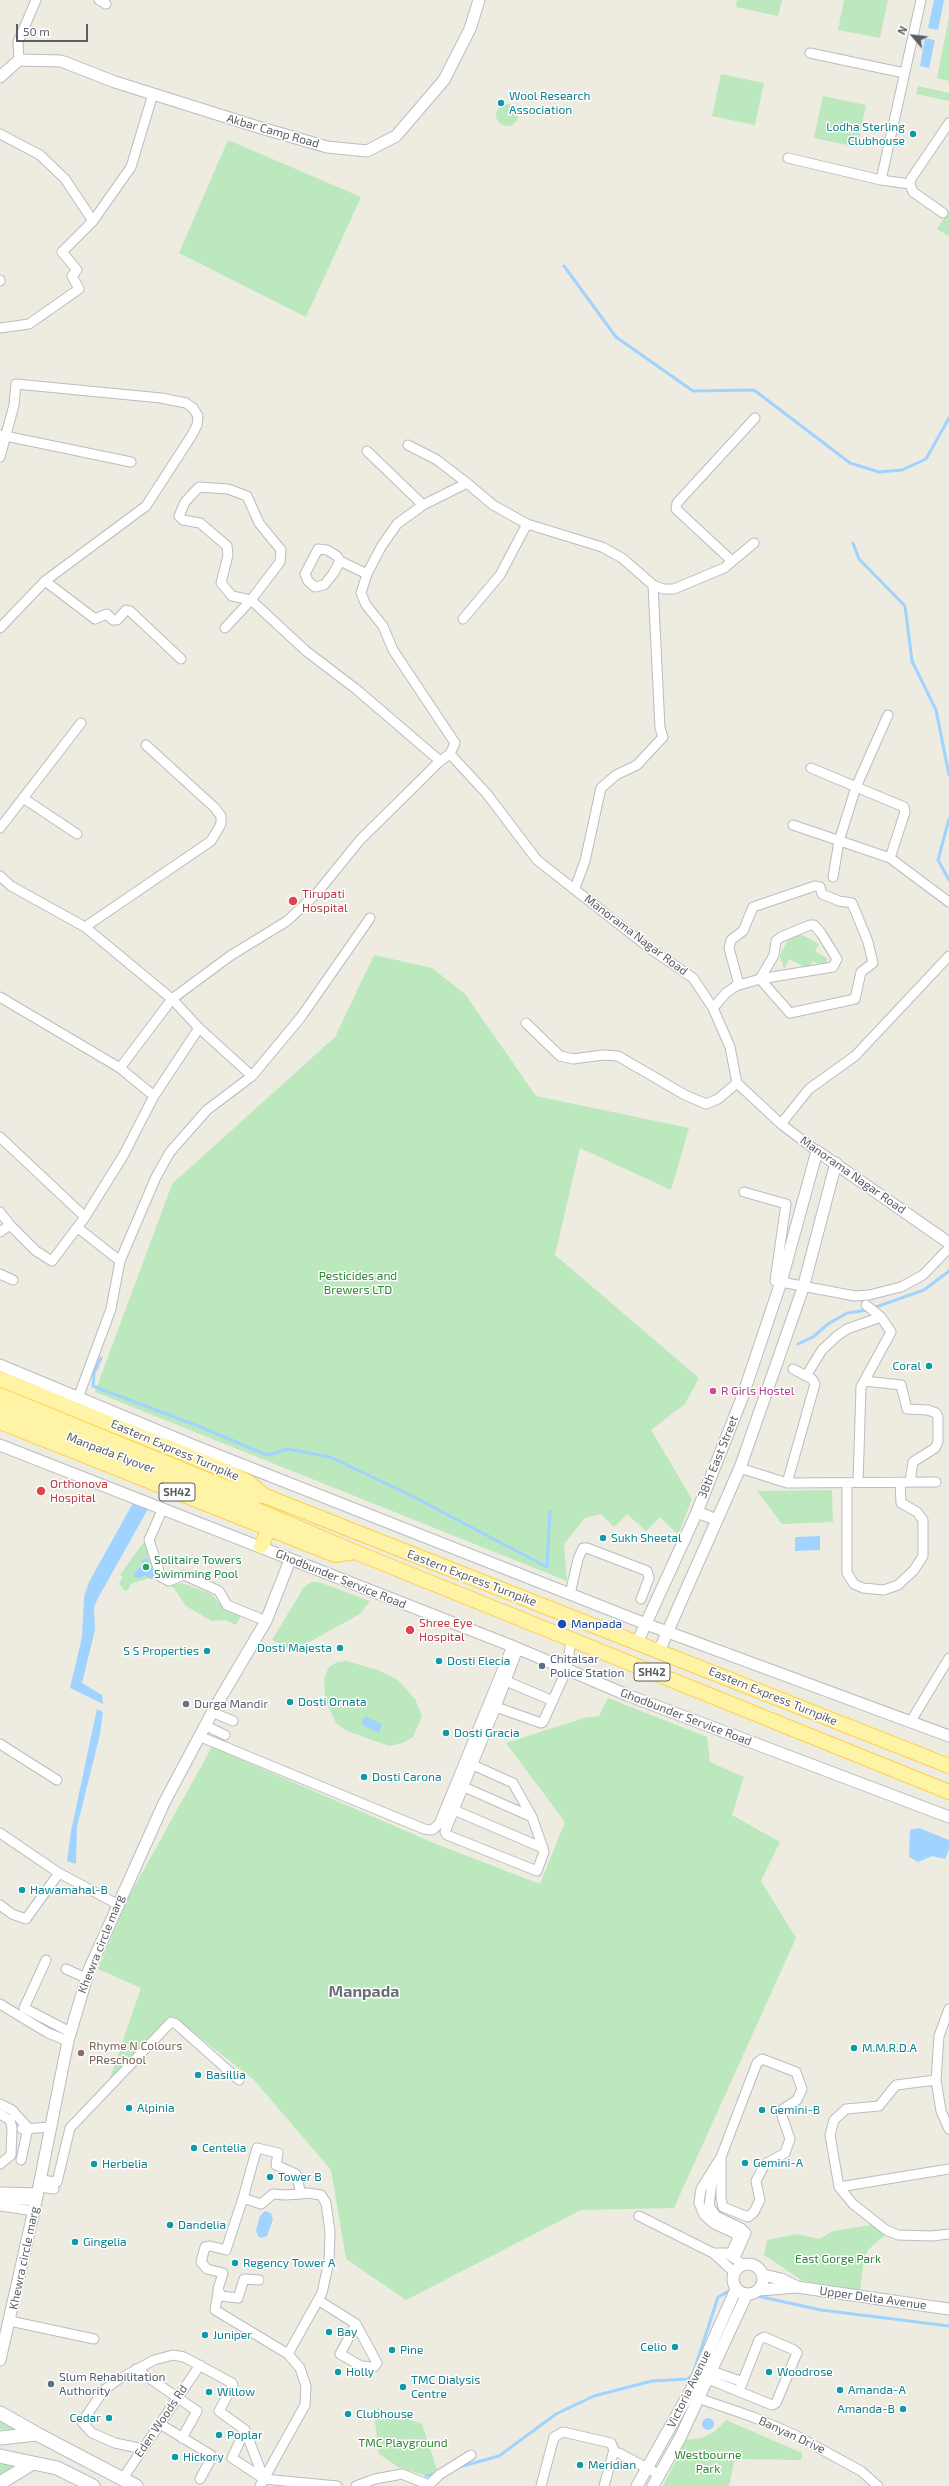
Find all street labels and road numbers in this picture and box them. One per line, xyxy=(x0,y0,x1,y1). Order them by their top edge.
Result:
street label: Akbar Camp Road xyxy=(225,111,321,151)
street label: Manorama Nagar Road xyxy=(582,891,690,979)
street label: Manorama Nagar Road xyxy=(797,1133,909,1217)
street label: 38th East Street xyxy=(695,1413,741,1501)
street label: Eastern Express Turnpike xyxy=(109,1416,241,1484)
street label: Manpada Flyover xyxy=(64,1429,158,1477)
road number: SH42 xyxy=(159,1483,195,1501)
street label: Ghodbunder Service Road xyxy=(274,1546,408,1612)
street label: Eastern Express Turnpike xyxy=(405,1547,539,1609)
road number: SH42 xyxy=(634,1663,670,1681)
street label: Eastern Express Turnpike xyxy=(706,1664,840,1728)
street label: Ghodbunder Service Road xyxy=(618,1685,754,1749)
street label: Khewra circle marg xyxy=(75,1893,127,1995)
street label: Khewra circle marg xyxy=(6,2205,42,2311)
street label: Upper Delta Avenue xyxy=(819,2283,927,2313)
street label: Victoria Avenue xyxy=(664,2348,714,2430)
street label: Eden Woods Rd xyxy=(131,2382,191,2460)
street label: Banyan Drive xyxy=(756,2413,828,2457)

